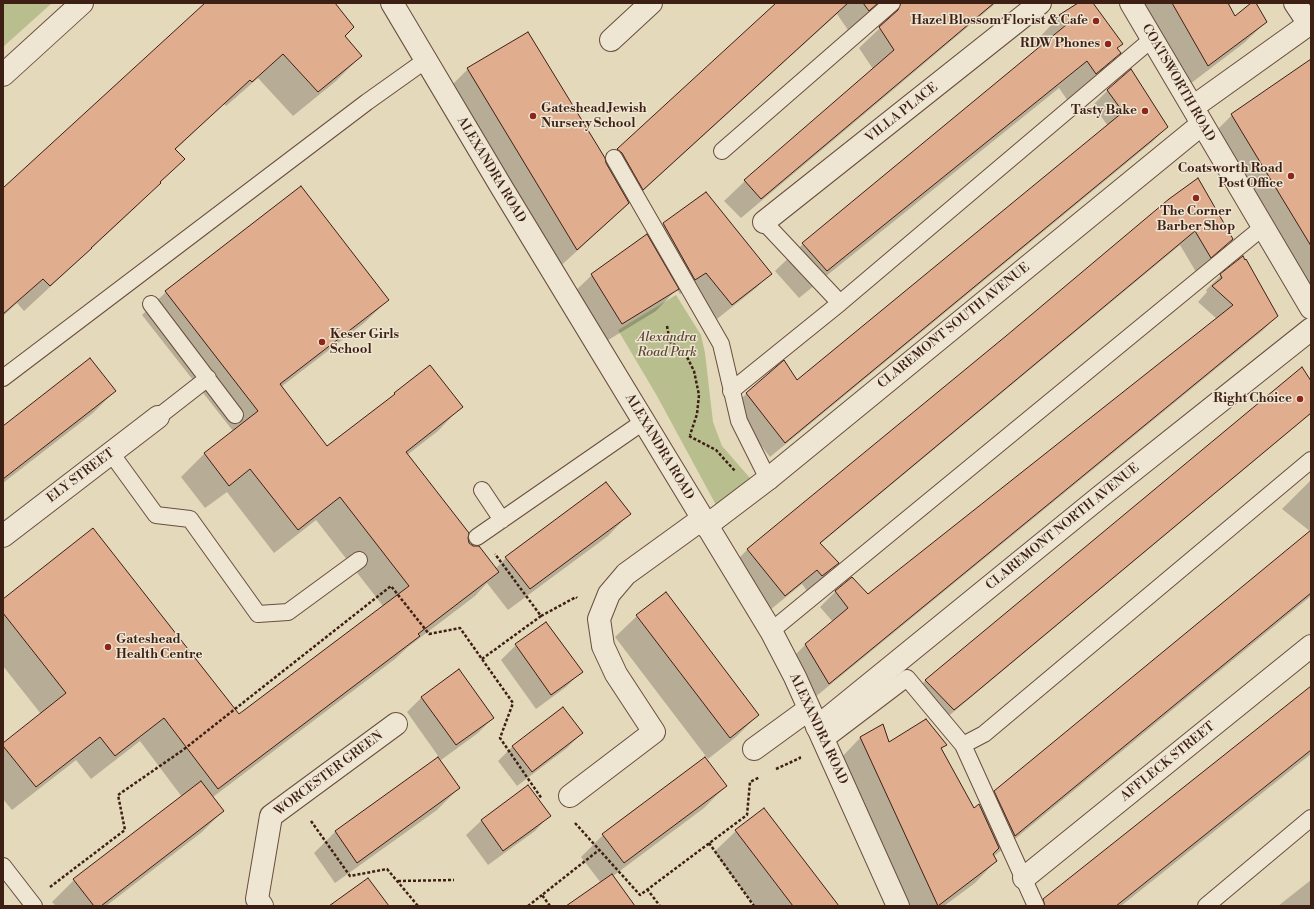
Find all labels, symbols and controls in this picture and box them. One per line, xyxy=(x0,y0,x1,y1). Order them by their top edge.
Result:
place label: Hazel Blossom Florist & Cafe xyxy=(911,13,1088,29)
marker: Hazel Blossom Florist & Cafe xyxy=(1091,16,1101,26)
street label: COATSWORTH ROAD xyxy=(1138,21,1218,145)
place label: RDW Phones xyxy=(1020,36,1100,52)
marker: RDW Phones xyxy=(1103,39,1113,49)
street label: VILLA PLACE xyxy=(863,80,941,146)
place label: Gateshead Jewish Nursery School xyxy=(541,101,647,132)
place label: Tasty Bake xyxy=(1071,103,1137,119)
marker: Tasty Bake xyxy=(1140,106,1150,116)
marker: Gateshead Jewish Nursery School xyxy=(528,111,538,121)
street label: ALEXANDRA ROAD xyxy=(453,114,529,226)
place label: Coatsworth Road Post Office xyxy=(1178,161,1283,192)
marker: Coatsworth Road Post Office xyxy=(1286,171,1296,181)
marker: The Corner Barber Shop xyxy=(1191,193,1201,203)
place label: The Corner Barber Shop xyxy=(1157,204,1235,235)
street label: CLAREMONT SOUTH AVENUE xyxy=(875,260,1033,392)
place label: Keser Girls School xyxy=(330,327,399,358)
park label: Alexandra Road Park xyxy=(637,330,697,361)
marker: Keser Girls School xyxy=(317,337,327,347)
street label: ALEXANDRA ROAD xyxy=(621,391,697,503)
place label: Right Choice xyxy=(1213,391,1292,407)
marker: Right Choice xyxy=(1295,394,1305,404)
street label: ELY STREET xyxy=(44,446,118,506)
street label: CLAREMONT NORTH AVENUE xyxy=(983,460,1143,594)
place label: Gateshead Health Centre xyxy=(116,632,202,663)
marker: Gateshead Health Centre xyxy=(103,642,113,652)
street label: ALEXANDRA ROAD xyxy=(785,671,851,787)
street label: AFFLECK STREET xyxy=(1118,719,1218,805)
street label: WORCESTER GREEN xyxy=(272,728,386,820)

